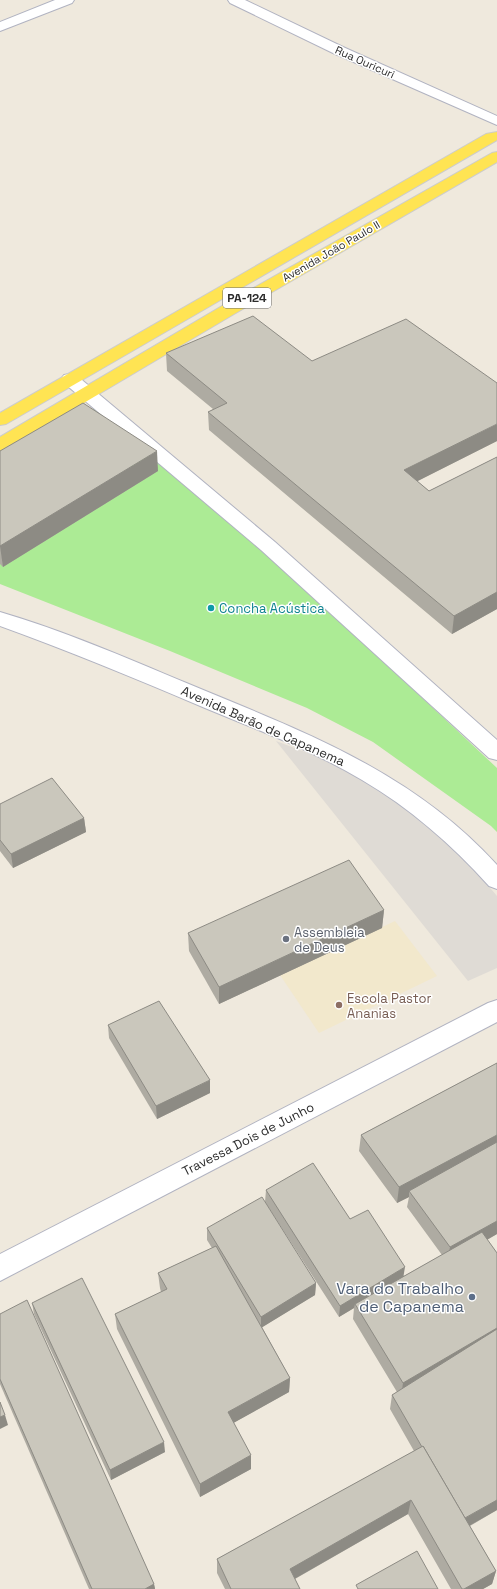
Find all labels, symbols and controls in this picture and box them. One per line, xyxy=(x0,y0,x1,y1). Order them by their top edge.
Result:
street label: Rua Ouricuri xyxy=(333,43,397,82)
street label: Avenida João Paulo II xyxy=(280,217,382,285)
road number: PA-124 xyxy=(223,288,271,308)
place label: Concha Acústica xyxy=(219,600,325,617)
marker: Concha Acústica xyxy=(206,603,216,613)
street label: Avenida Barão de Capanema xyxy=(178,682,348,770)
place label: Assembleia de Deus xyxy=(294,924,365,956)
marker: Assembleia de Deus xyxy=(281,934,291,944)
place label: Escola Pastor Ananias xyxy=(347,990,432,1022)
marker: Escola Pastor Ananias xyxy=(334,1000,344,1010)
street label: Travessa Dois de Junho xyxy=(179,1098,317,1180)
place label: Vara do Trabalho de Capanema xyxy=(336,1278,464,1317)
marker: Vara do Trabalho de Capanema xyxy=(467,1292,477,1302)

